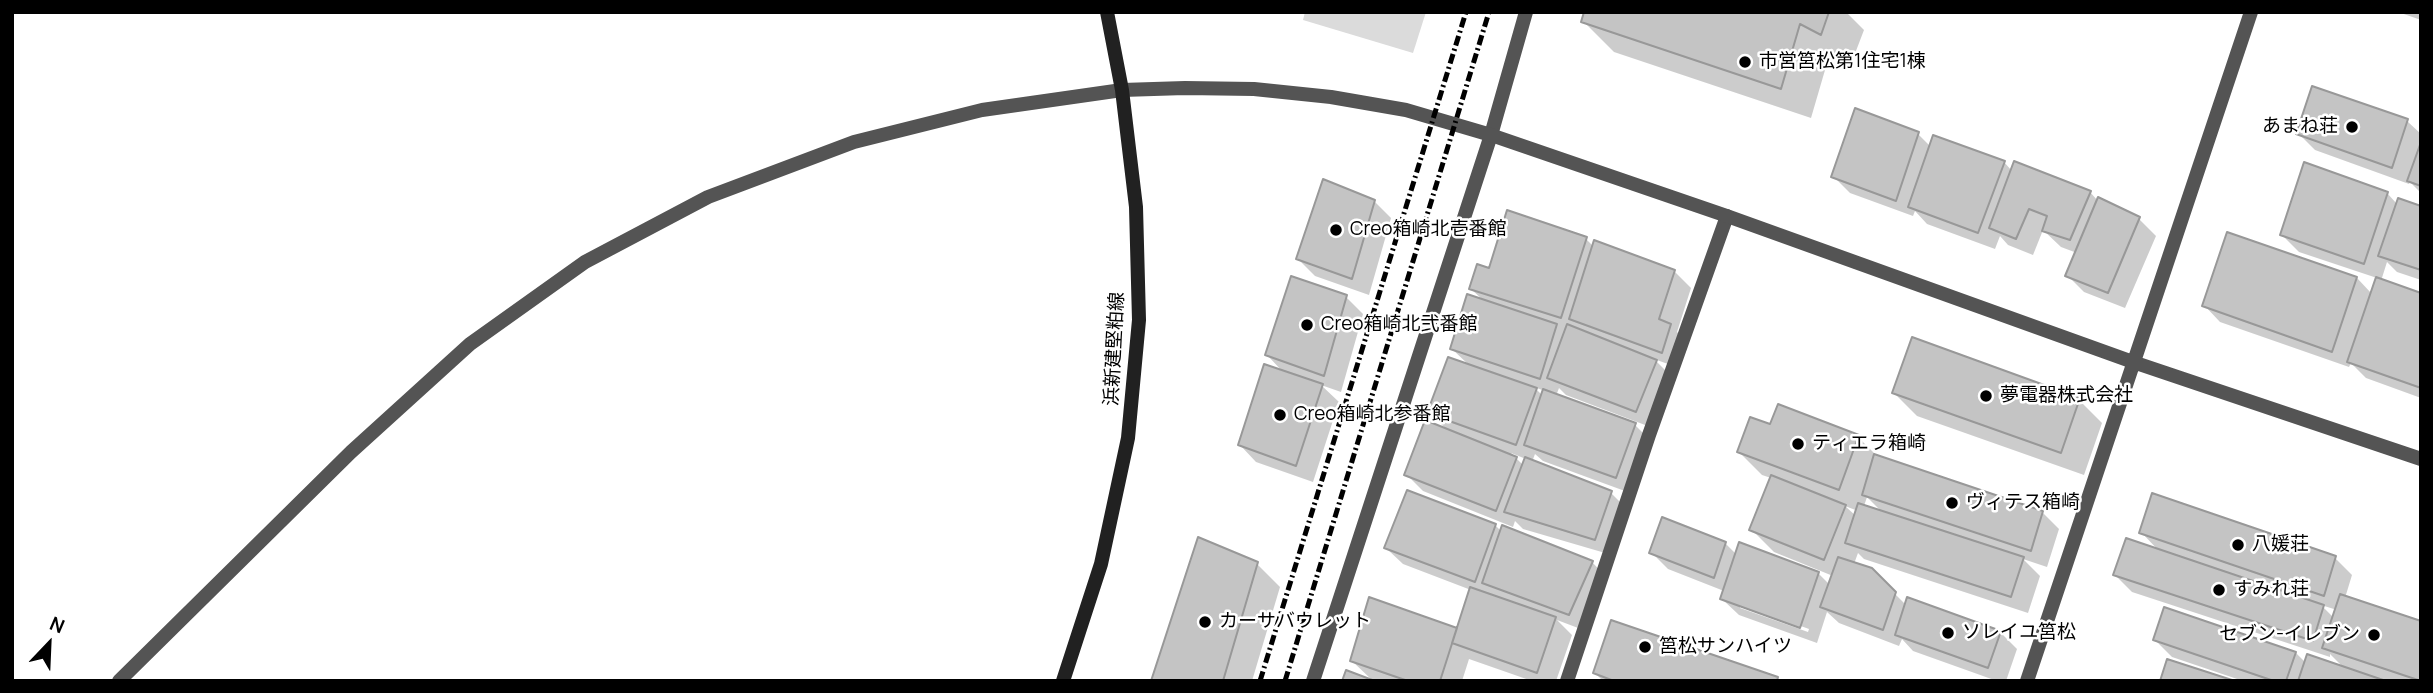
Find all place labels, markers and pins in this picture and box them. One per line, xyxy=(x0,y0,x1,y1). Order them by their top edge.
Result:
place label: 市営筥松第1住宅1棟 xyxy=(1759,51,1926,73)
marker: 市営筥松第1住宅1棟 xyxy=(1737,54,1753,70)
place label: あまね荘 xyxy=(2262,116,2338,138)
marker: あまね荘 xyxy=(2344,119,2360,135)
place label: Creo箱崎北壱番館 xyxy=(1350,219,1507,241)
marker: Creo箱崎北壱番館 xyxy=(1328,222,1344,238)
place label: Creo箱崎北弐番館 xyxy=(1321,314,1478,336)
marker: Creo箱崎北弐番館 xyxy=(1299,317,1315,333)
place label: 夢電器株式会社 xyxy=(2000,385,2133,407)
marker: 夢電器株式会社 xyxy=(1978,388,1994,404)
place label: Creo箱崎北参番館 xyxy=(1294,404,1451,426)
marker: Creo箱崎北参番館 xyxy=(1272,407,1288,423)
place label: ティエラ箱崎 xyxy=(1812,433,1926,455)
marker: ティエラ箱崎 xyxy=(1790,436,1806,452)
place label: ヴィテス箱崎 xyxy=(1966,492,2080,514)
marker: ヴィテス箱崎 xyxy=(1944,495,1960,511)
place label: 八媛荘 xyxy=(2252,534,2309,556)
marker: 八媛荘 xyxy=(2230,537,2246,553)
place label: すみれ荘 xyxy=(2233,579,2309,601)
marker: すみれ荘 xyxy=(2211,582,2227,598)
place label: カーサバウレット xyxy=(1219,611,1371,633)
marker: カーサバウレット xyxy=(1197,614,1213,630)
place label: ソレイユ筥松 xyxy=(1962,622,2076,644)
place label: セブン-イレブン xyxy=(2219,624,2360,646)
marker: ソレイユ筥松 xyxy=(1940,625,1956,641)
marker: セブン-イレブン xyxy=(2366,627,2382,643)
place label: 筥松サンハイツ xyxy=(1659,636,1792,658)
marker: 筥松サンハイツ xyxy=(1637,639,1653,655)

